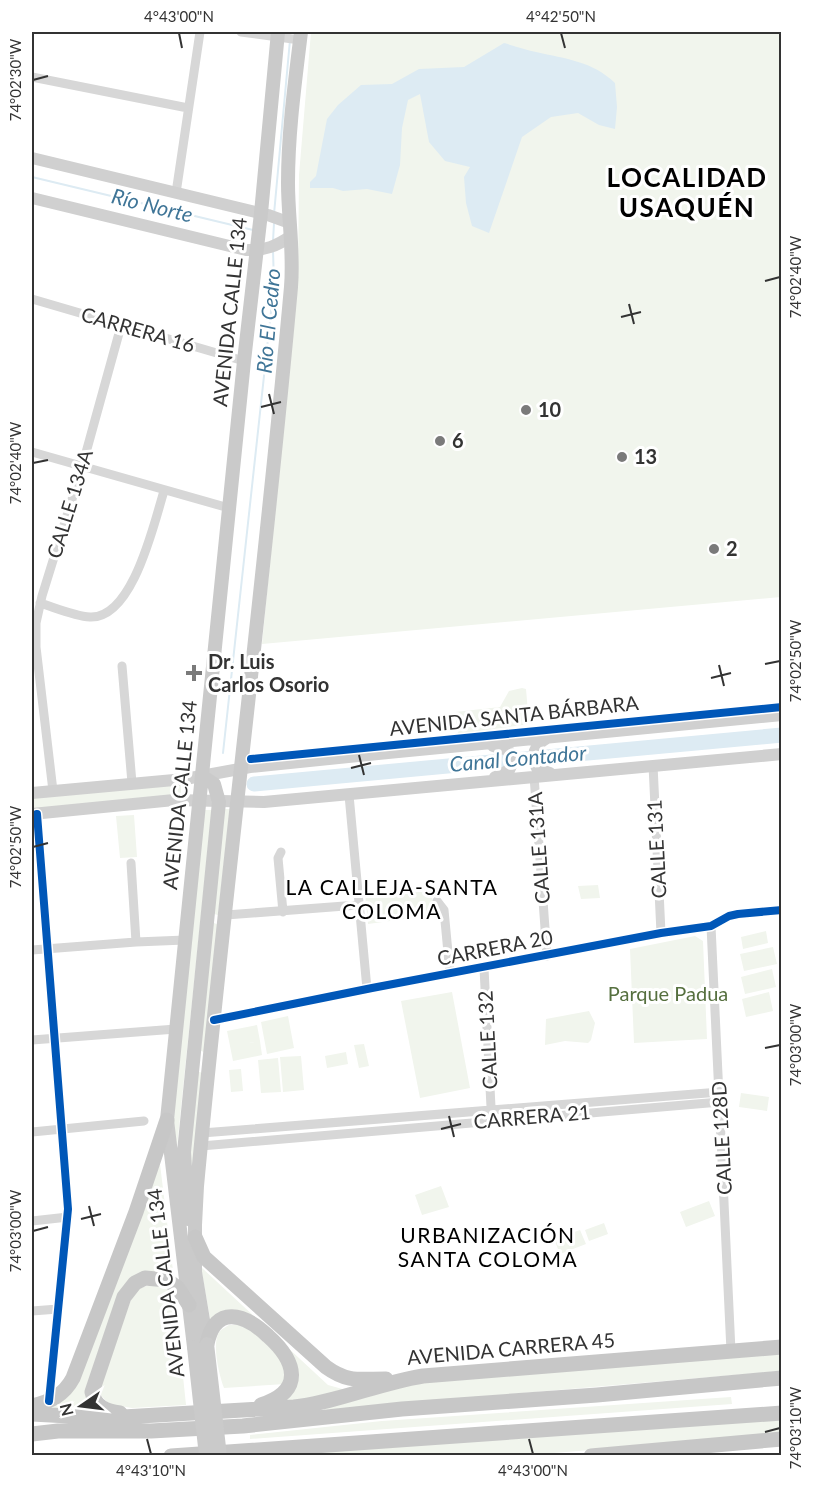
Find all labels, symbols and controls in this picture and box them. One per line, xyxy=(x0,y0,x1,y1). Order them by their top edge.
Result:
text: 4°43'00"N xyxy=(144,7,214,25)
text: 4°42'50"N xyxy=(526,7,596,25)
text: 74°02'30"W xyxy=(6,38,24,121)
district label: LOCALIDAD USAQUÉN xyxy=(607,161,767,223)
water label: Río Norte xyxy=(109,182,196,227)
street label: AVENIDA CALLE 134 xyxy=(207,216,251,408)
text: 74°02'40"W xyxy=(786,235,804,318)
water label: Río El Cedro xyxy=(250,267,285,374)
street label: CARRERA 16 xyxy=(79,301,198,357)
place label: 10 xyxy=(538,397,562,421)
marker: 10 xyxy=(519,403,533,417)
text: 74°02'40"W xyxy=(6,421,24,504)
place label: 6 xyxy=(452,428,464,452)
marker: 6 xyxy=(433,434,447,448)
place label: 13 xyxy=(634,444,657,468)
street label: CALLE 134A xyxy=(41,446,97,561)
marker: 13 xyxy=(615,450,629,464)
place label: 2 xyxy=(726,536,738,560)
marker: 2 xyxy=(707,542,721,556)
text: 74°02'50"W xyxy=(786,619,804,702)
place label: Dr. Luis Carlos Osorio xyxy=(208,649,329,696)
marker: Dr. Luis Carlos Osorio xyxy=(185,664,203,682)
street label: AVENIDA SANTA BÁRBARA xyxy=(388,690,640,740)
street label: AVENIDA CALLE 134 xyxy=(157,699,201,891)
water label: Canal Contador xyxy=(449,739,588,776)
street label: CALLE 131A xyxy=(522,791,554,905)
street label: CALLE 131 xyxy=(641,799,671,899)
text: 74°02'50"W xyxy=(6,805,24,888)
district label: LA CALLEJA-SANTA COLOMA xyxy=(286,874,498,923)
street label: CARRERA 20 xyxy=(435,924,555,970)
park label: Parque Padua xyxy=(608,981,728,1005)
street label: CALLE 132 xyxy=(472,990,502,1090)
text: 74°03'00"W xyxy=(786,1003,804,1086)
street label: CALLE 128D xyxy=(706,1080,736,1196)
street label: CARRERA 21 xyxy=(472,1099,591,1133)
street label: AVENIDA CALLE 134 xyxy=(141,1187,189,1379)
text: 74°03'00"W xyxy=(6,1189,24,1272)
district label: URBANIZACIÓN SANTA COLOMA xyxy=(398,1222,578,1271)
street label: AVENIDA CARRERA 45 xyxy=(406,1327,616,1369)
north arrow xyxy=(51,1376,111,1436)
text: 74°03'10"W xyxy=(786,1386,804,1469)
text: N xyxy=(55,1401,77,1418)
text: 4°43'10"N xyxy=(116,1461,186,1479)
text: 4°43'00"N xyxy=(498,1461,568,1479)

